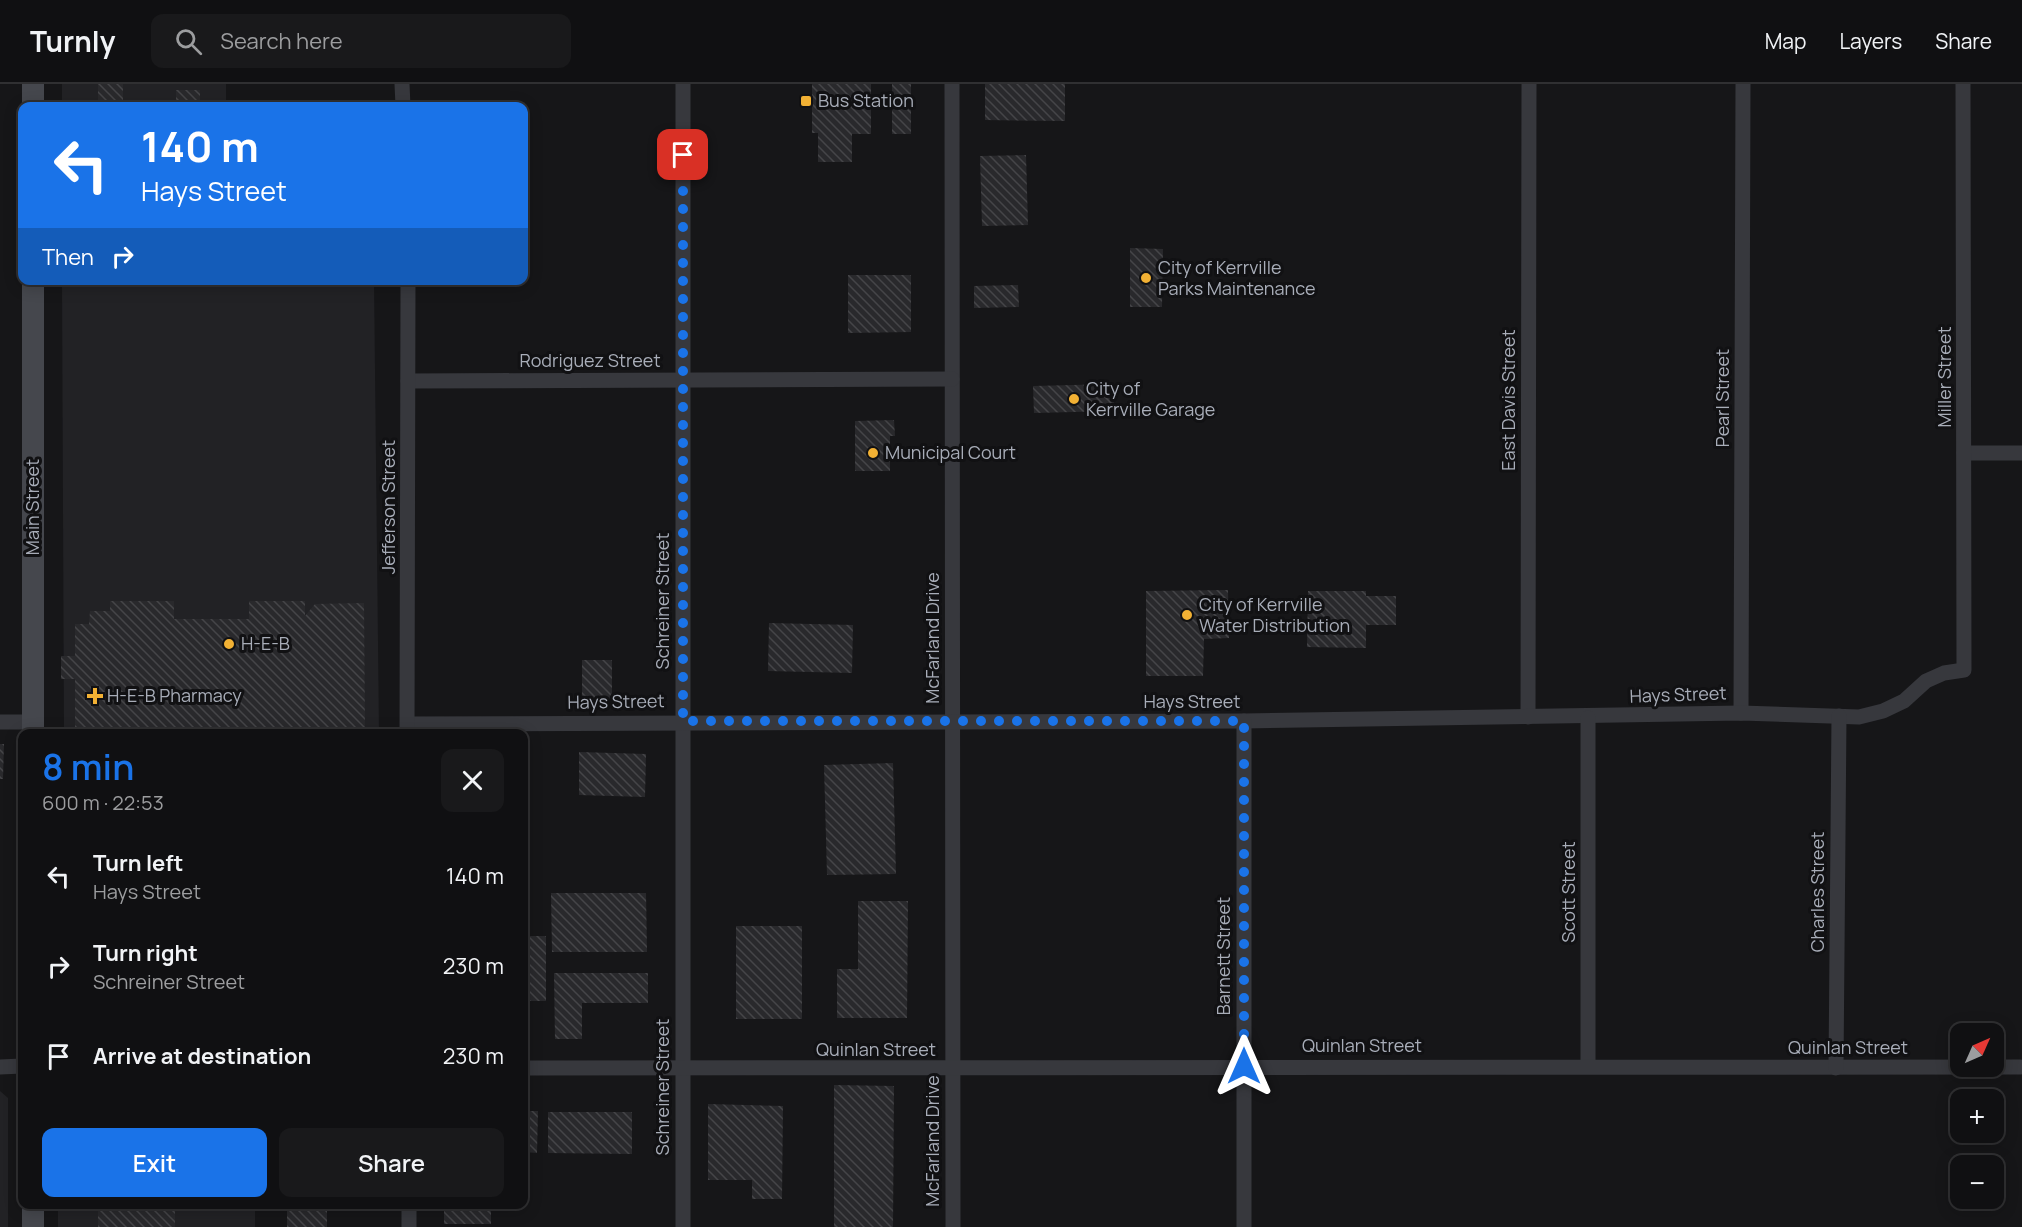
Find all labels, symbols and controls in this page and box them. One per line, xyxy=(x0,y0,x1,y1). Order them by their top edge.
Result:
search box xyxy=(151,14,571,68)
text: Turnly xyxy=(30,22,115,60)
icon: search xyxy=(172,25,205,58)
text: Search here xyxy=(220,26,343,56)
text: Map xyxy=(1765,27,1806,55)
text: Layers xyxy=(1839,27,1902,55)
text: Share xyxy=(1935,27,1992,55)
place label: Bus Station xyxy=(818,88,914,112)
marker: Bus Station xyxy=(799,94,813,108)
text: 140 m xyxy=(141,117,259,175)
icon: left xyxy=(42,126,120,204)
pin xyxy=(657,129,708,180)
icon: arrive xyxy=(666,138,699,171)
text: Hays Street xyxy=(141,172,287,209)
icon: right xyxy=(106,240,139,273)
text: Then xyxy=(42,242,94,272)
place label: City of Kerrville Parks Maintenance xyxy=(1158,255,1315,300)
marker: City of Kerrville Parks Maintenance xyxy=(1139,271,1153,285)
street label: Miller Street xyxy=(1932,326,1956,428)
street label: East Davis Street xyxy=(1496,329,1520,471)
street label: Rodriguez Street xyxy=(519,348,661,372)
street label: Pearl Street xyxy=(1710,349,1734,447)
place label: City of Kerrville Garage xyxy=(1086,376,1215,421)
marker: City of Kerrville Garage xyxy=(1067,392,1081,406)
street label: Jefferson Street xyxy=(376,440,400,574)
place label: Municipal Court xyxy=(885,440,1016,464)
marker: Municipal Court xyxy=(866,446,880,460)
street label: Main Street xyxy=(20,459,44,555)
street label: Schreiner Street xyxy=(650,533,674,669)
street label: McFarland Drive xyxy=(920,572,944,704)
place label: City of Kerrville Water Distribution xyxy=(1199,592,1350,637)
marker: City of Kerrville Water Distribution xyxy=(1180,608,1194,622)
place label: H-E-B xyxy=(241,631,290,655)
marker: H-E-B xyxy=(222,637,236,651)
street label: Hays Street xyxy=(1629,680,1727,708)
place label: H-E-B Pharmacy xyxy=(107,683,242,707)
street label: Hays Street xyxy=(567,688,665,714)
marker: H-E-B Pharmacy xyxy=(88,689,102,703)
street label: Hays Street xyxy=(1143,689,1241,713)
text: 8 min xyxy=(42,742,134,791)
button: close xyxy=(441,749,504,812)
text: 600 m · 22:53 xyxy=(42,789,164,816)
street label: Charles Street xyxy=(1805,832,1829,952)
street label: Scott Street xyxy=(1556,841,1580,943)
text: Turn left xyxy=(93,848,183,878)
icon: left xyxy=(42,860,75,893)
text: 140 m xyxy=(446,861,504,891)
text: Hays Street xyxy=(93,878,201,905)
street label: Barnett Street xyxy=(1211,897,1235,1015)
text: Turn right xyxy=(93,938,198,968)
icon: right xyxy=(42,950,75,983)
text: 230 m xyxy=(443,951,504,981)
text: Schreiner Street xyxy=(93,968,245,995)
street label: Schreiner Street xyxy=(650,1019,674,1155)
north arrow xyxy=(1950,1023,2004,1077)
map controls xyxy=(1950,1023,2004,1209)
street label: Quinlan Street xyxy=(1302,1033,1422,1057)
position arrow xyxy=(1212,1034,1276,1098)
street label: Quinlan Street xyxy=(1788,1035,1908,1059)
street label: Quinlan Street xyxy=(816,1037,936,1061)
icon: arrive xyxy=(42,1040,75,1073)
text: Arrive at destination xyxy=(93,1041,311,1071)
text: 230 m xyxy=(443,1041,504,1071)
street label: McFarland Drive xyxy=(920,1075,944,1207)
button: + xyxy=(1950,1089,2004,1143)
button: Exit xyxy=(42,1128,267,1197)
button: Share xyxy=(279,1128,504,1197)
button: − xyxy=(1950,1155,2004,1209)

